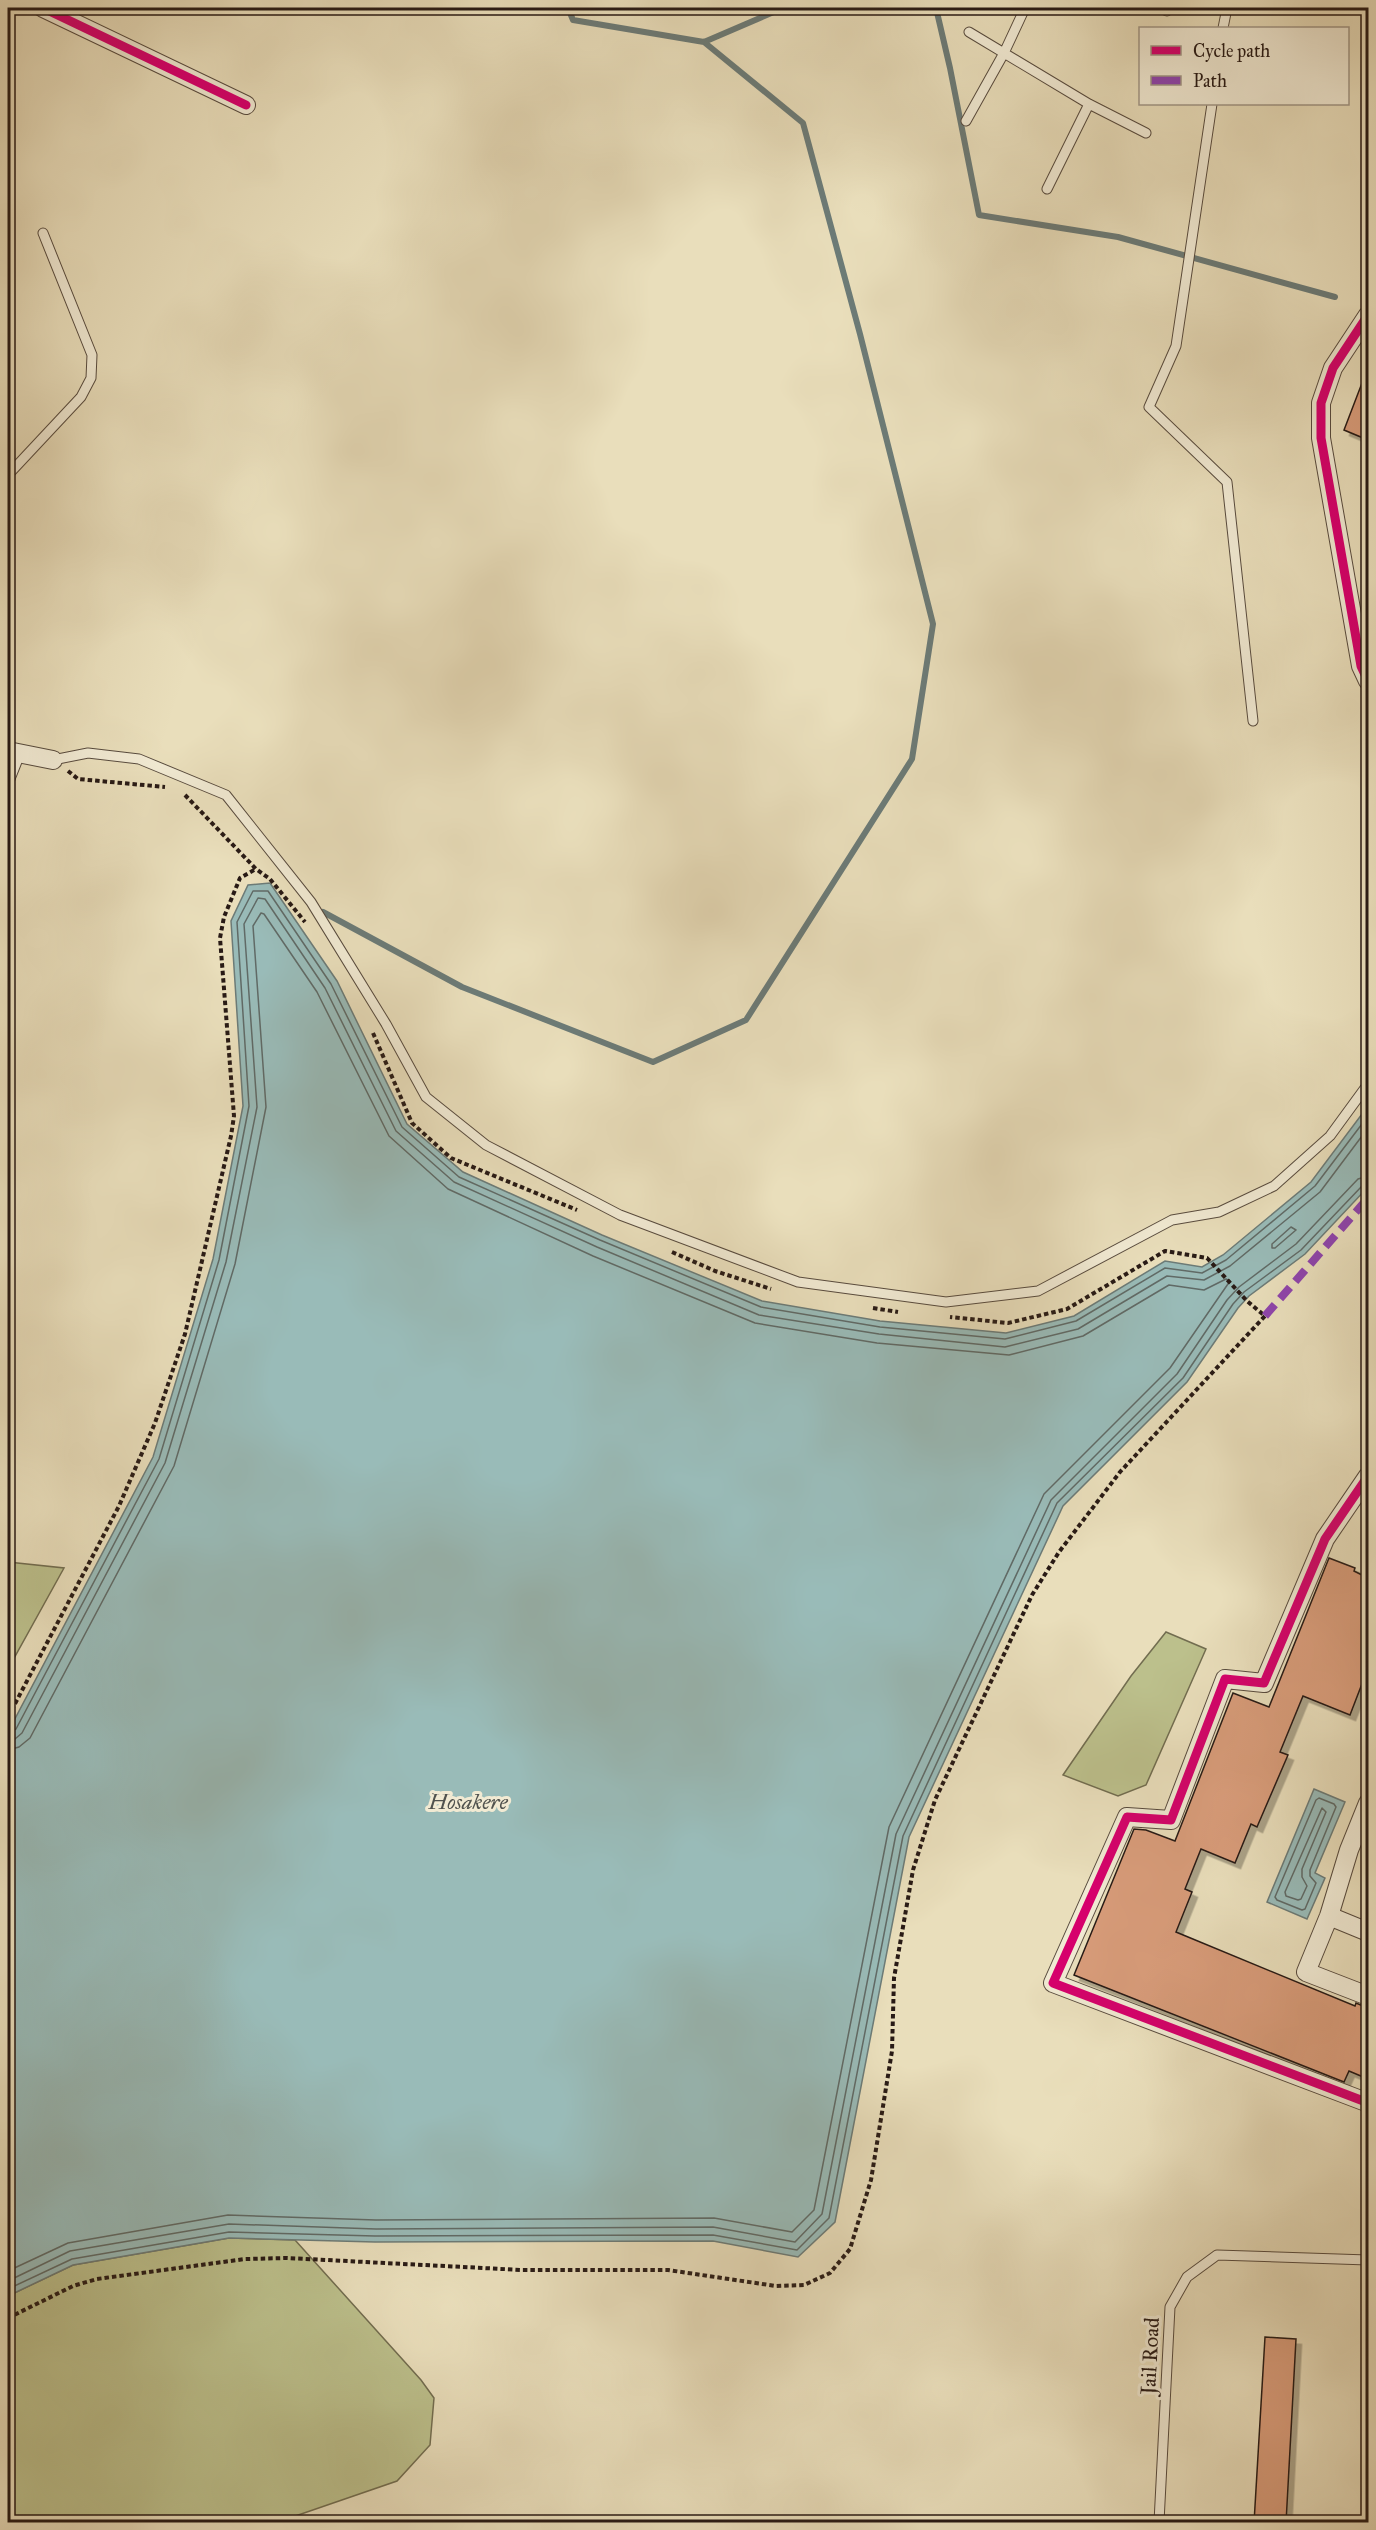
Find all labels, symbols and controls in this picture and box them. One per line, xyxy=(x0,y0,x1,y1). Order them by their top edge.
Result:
legend xyxy=(1139,27,1349,105)
text: Cycle path xyxy=(1193,40,1270,62)
text: Path xyxy=(1193,70,1227,92)
water label: Hosakere xyxy=(427,1788,509,1815)
street label: Jail Road xyxy=(1135,2316,1165,2397)

